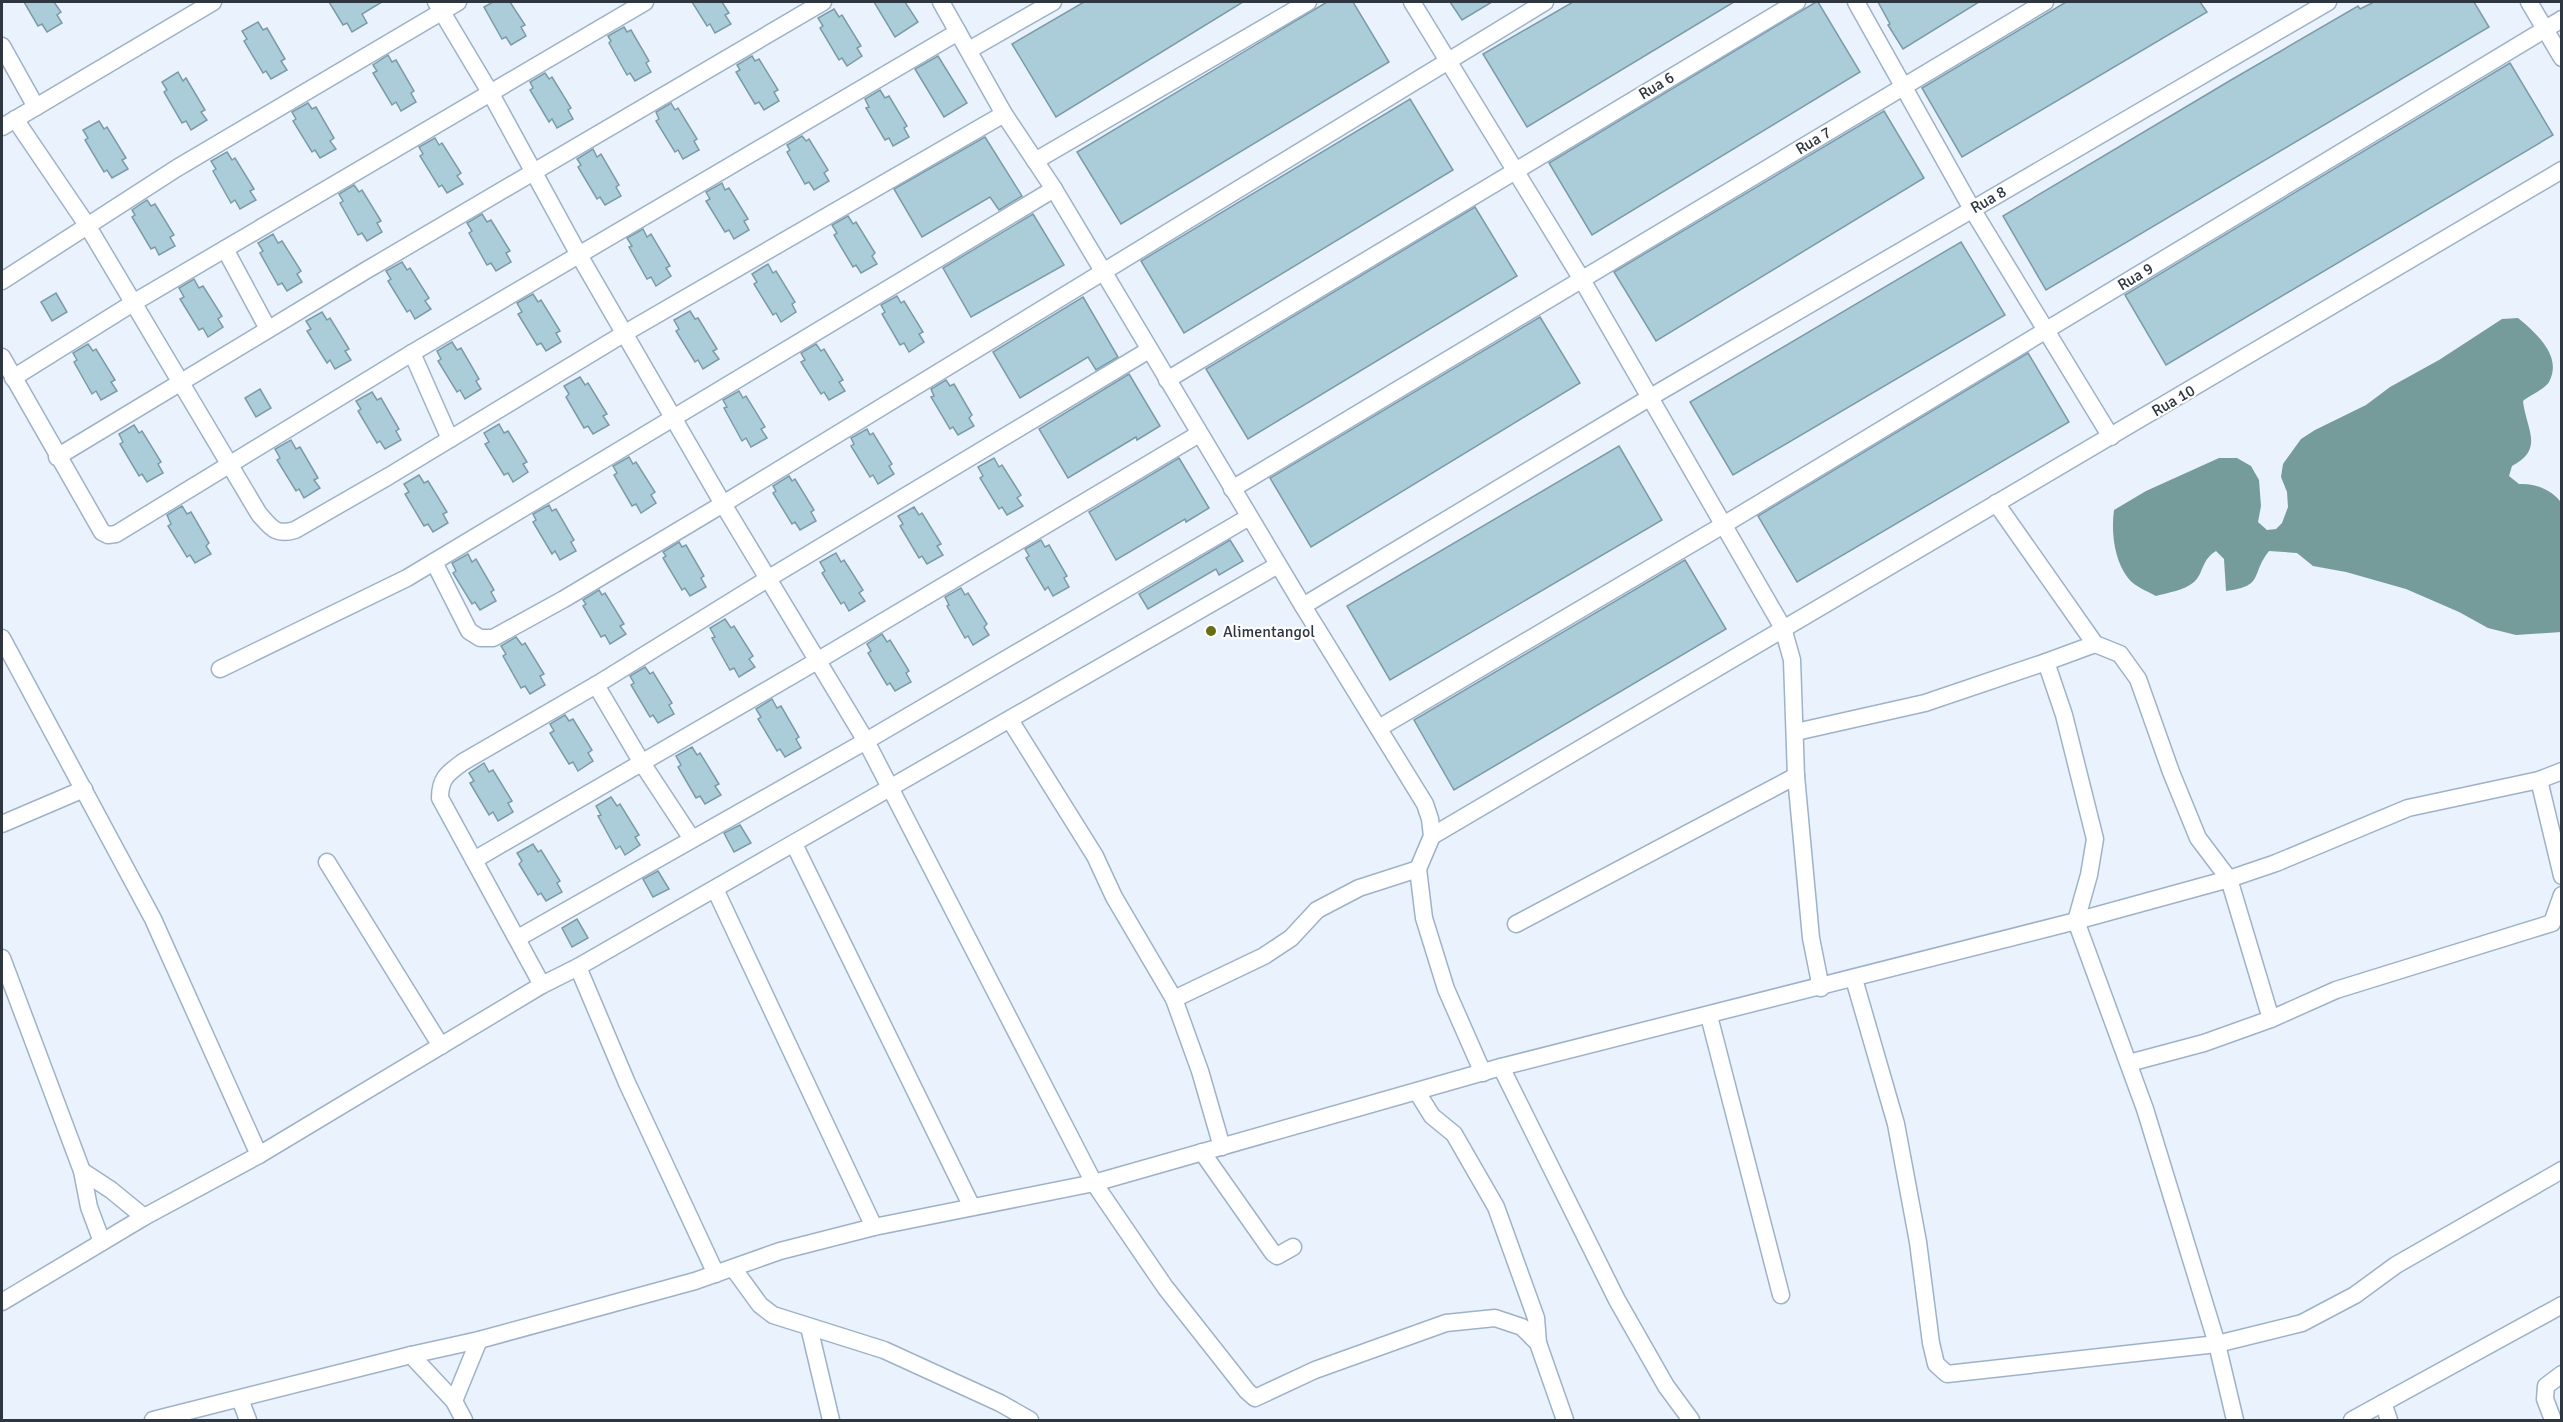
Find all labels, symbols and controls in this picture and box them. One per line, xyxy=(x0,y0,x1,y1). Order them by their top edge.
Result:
street label: Rua 6 xyxy=(1635,67,1678,104)
street label: Rua 7 xyxy=(1792,122,1835,159)
street label: Rua 8 xyxy=(1967,182,2010,218)
street label: Rua 9 xyxy=(2114,258,2157,295)
street label: Rua 10 xyxy=(2148,380,2199,421)
place label: Alimentangol xyxy=(1223,622,1315,642)
marker: Alimentangol xyxy=(1204,624,1218,638)

